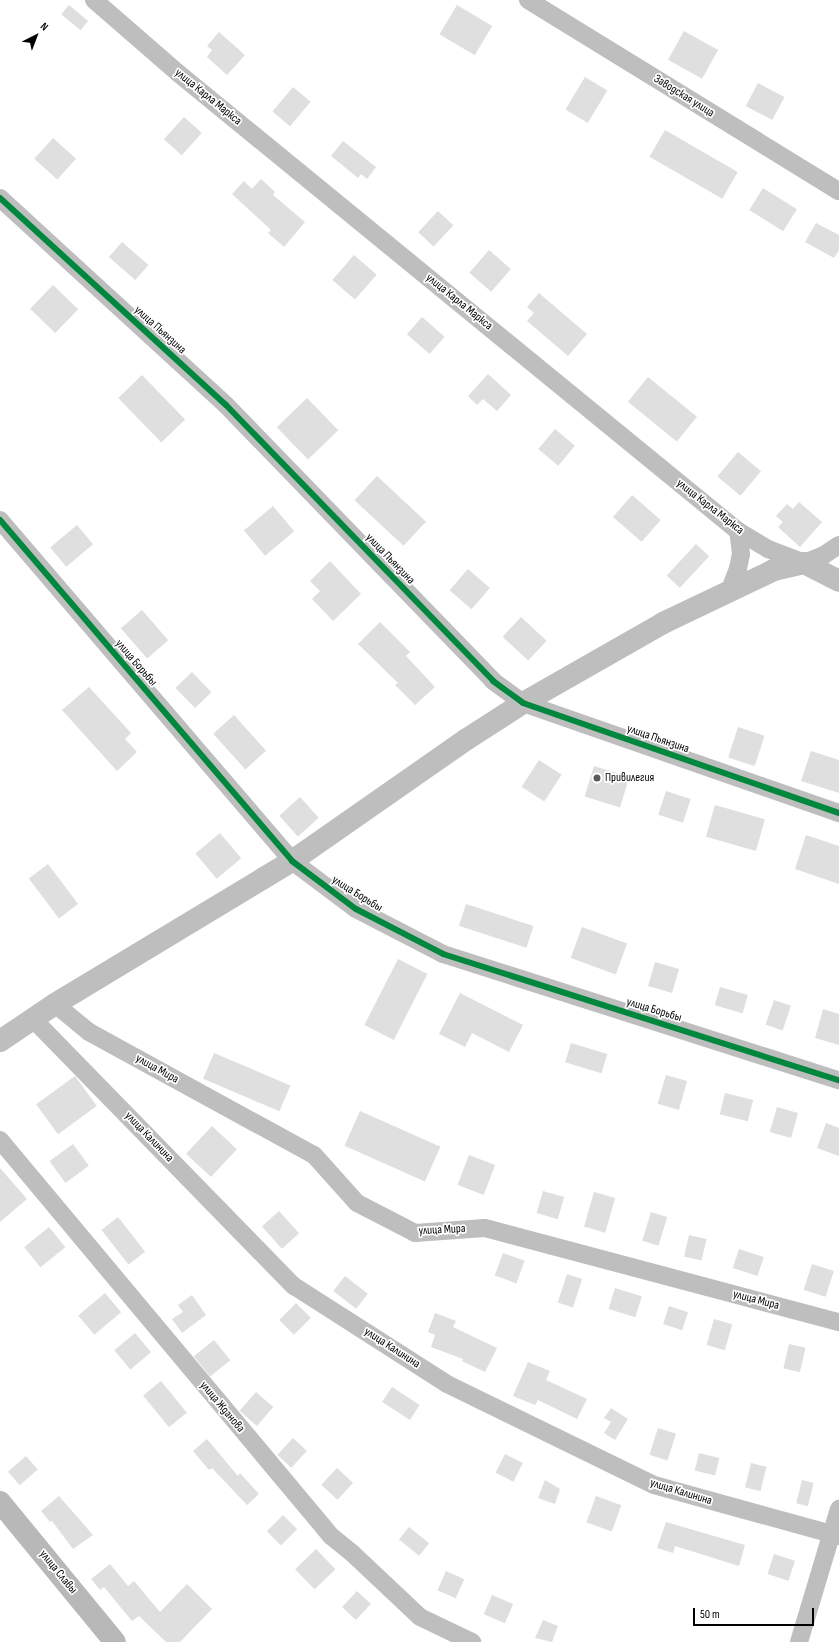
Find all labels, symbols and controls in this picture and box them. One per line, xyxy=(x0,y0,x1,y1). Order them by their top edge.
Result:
north arrow xyxy=(16,16,56,56)
text: N xyxy=(38,20,51,34)
street label: улица Карла Маркса xyxy=(172,66,244,128)
street label: Заводская улица xyxy=(651,72,717,120)
street label: улица Карла Маркса xyxy=(423,271,495,333)
street label: улица Пьянзина xyxy=(131,303,189,357)
street label: улица Карла Маркса xyxy=(673,476,747,538)
street label: улица Пьянзина xyxy=(362,531,418,587)
street label: улица Борьбы xyxy=(112,637,160,689)
street label: улица Пьянзина xyxy=(625,722,691,756)
place label: Привилегия xyxy=(605,771,654,785)
marker: Привилегия xyxy=(592,773,602,783)
street label: улица Борьбы xyxy=(329,873,385,915)
street label: улица Борьбы xyxy=(625,995,683,1025)
street label: улица Мира xyxy=(133,1051,181,1087)
street label: улица Калинина xyxy=(122,1109,176,1165)
street label: улица Мира xyxy=(418,1222,466,1238)
street label: улица Мира xyxy=(731,1287,781,1313)
street label: улица Калинина xyxy=(361,1324,423,1372)
street label: улица Жданова xyxy=(196,1379,248,1435)
street label: улица Калинина xyxy=(648,1476,714,1508)
street label: улица Славы xyxy=(36,1547,80,1597)
scale bar xyxy=(695,1600,816,1626)
text: 50 m xyxy=(700,1607,720,1622)

